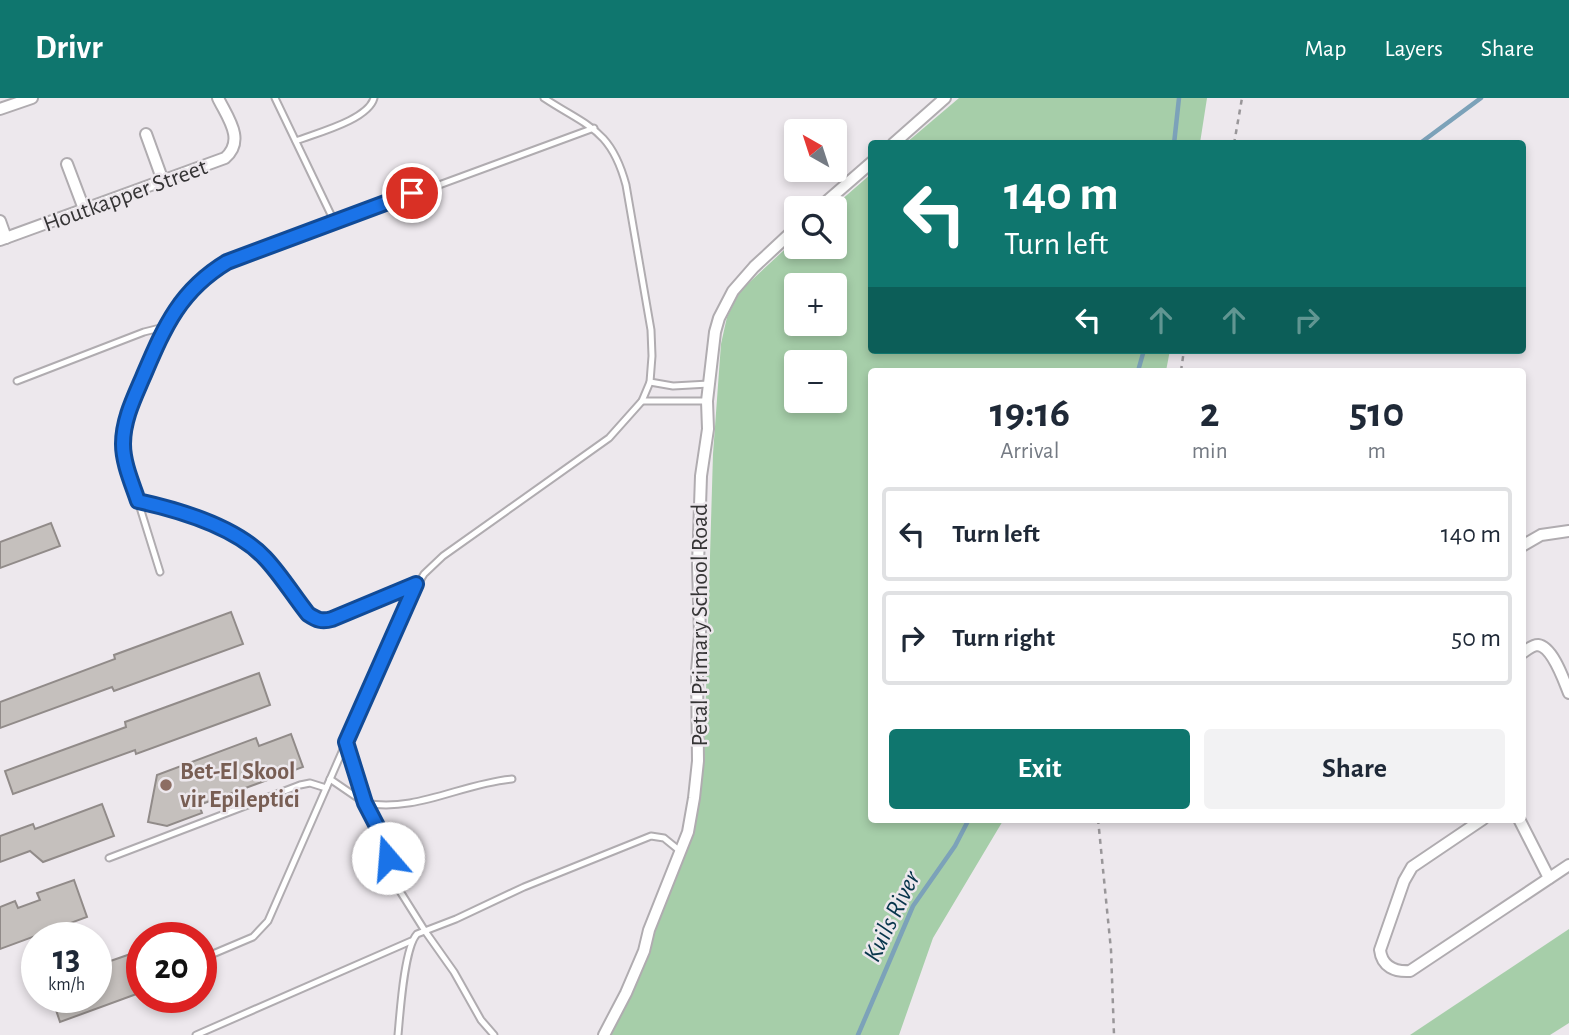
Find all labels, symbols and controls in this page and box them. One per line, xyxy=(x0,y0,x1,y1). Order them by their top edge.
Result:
text: Drivr xyxy=(35,32,103,65)
text: Map xyxy=(1304,37,1346,61)
text: Layers xyxy=(1384,37,1443,61)
text: Share xyxy=(1481,37,1534,61)
north arrow xyxy=(784,119,847,182)
map controls xyxy=(784,119,847,413)
street label: Houtkapper Street xyxy=(40,155,211,237)
pin xyxy=(382,163,442,223)
icon: left xyxy=(889,168,980,259)
text: 140 m xyxy=(1004,170,1119,219)
icon: arrive xyxy=(393,174,431,212)
button: search xyxy=(784,196,847,259)
text: Turn left xyxy=(1004,228,1108,260)
button: + xyxy=(784,273,847,336)
icon: left xyxy=(1069,301,1107,339)
icon: ahead xyxy=(1142,301,1180,339)
icon: ahead xyxy=(1215,301,1253,339)
icon: right xyxy=(1288,301,1326,339)
button: − xyxy=(784,350,847,413)
text: 19:16 xyxy=(990,392,1070,434)
text: 2 xyxy=(1200,392,1220,434)
text: 510 xyxy=(1349,392,1404,434)
text: Arrival xyxy=(1000,440,1059,463)
text: min xyxy=(1192,440,1228,463)
text: m xyxy=(1368,440,1386,463)
street label: Petal Primary School Road xyxy=(688,504,712,746)
icon: left xyxy=(893,515,931,553)
text: Turn left xyxy=(952,521,1040,547)
text: 140 m xyxy=(1441,521,1501,547)
icon: right xyxy=(893,619,931,657)
text: Turn right xyxy=(952,625,1055,651)
text: 50 m xyxy=(1451,625,1501,651)
button: Exit xyxy=(889,729,1190,809)
button: Share xyxy=(1204,729,1505,809)
place label: Bet-El Skool vir Epileptici xyxy=(180,760,300,812)
marker: Bet-El Skool vir Epileptici xyxy=(158,777,174,793)
position arrow xyxy=(351,821,425,895)
water label: Kuils River xyxy=(859,866,926,966)
speed limit sign: 20 xyxy=(126,922,217,1013)
text: 13 xyxy=(53,941,80,976)
text: km/h xyxy=(48,976,85,994)

